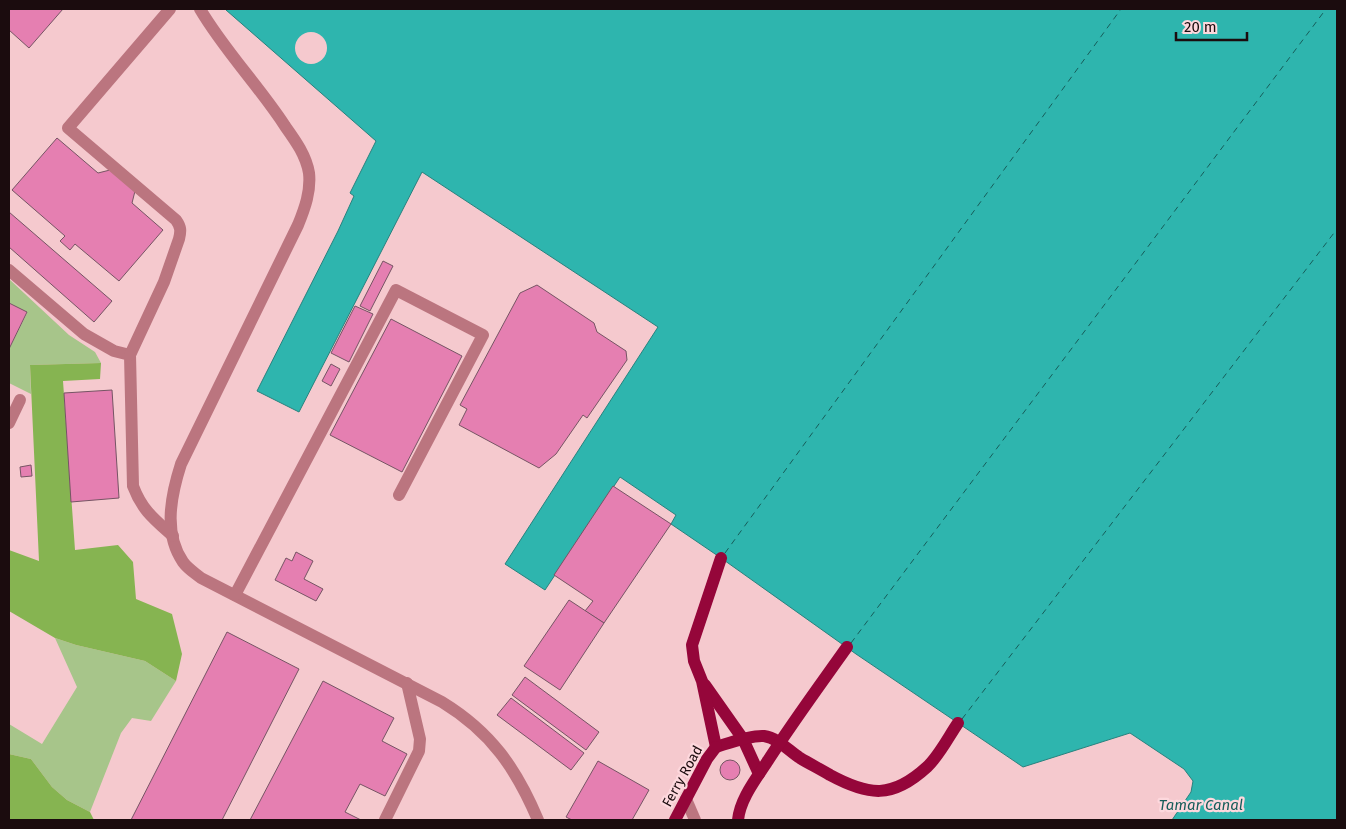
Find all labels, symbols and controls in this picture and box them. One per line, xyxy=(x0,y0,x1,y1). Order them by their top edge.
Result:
scale bar xyxy=(1176,10,1247,42)
text: 20 m xyxy=(1184,18,1217,36)
street label: Ferry Road xyxy=(659,743,706,810)
water label: Tamar Canal xyxy=(1159,796,1243,814)

